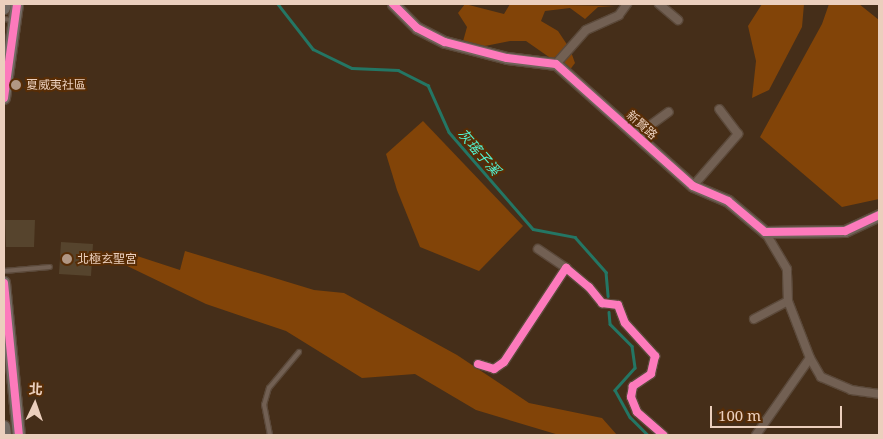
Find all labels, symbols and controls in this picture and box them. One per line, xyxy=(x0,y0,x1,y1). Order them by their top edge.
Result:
place label: 夏威夷社區 xyxy=(26,78,86,92)
marker: 夏威夷社區 xyxy=(10,79,22,91)
street label: 新賢路 xyxy=(624,108,660,142)
water label: 灰瑤子溪 xyxy=(454,125,504,179)
place label: 北極玄聖宮 xyxy=(77,252,137,266)
marker: 北極玄聖宮 xyxy=(61,253,73,265)
north arrow xyxy=(10,379,60,429)
text: 北 xyxy=(28,379,43,398)
scale bar xyxy=(713,396,846,428)
text: 100 m xyxy=(718,405,761,425)

